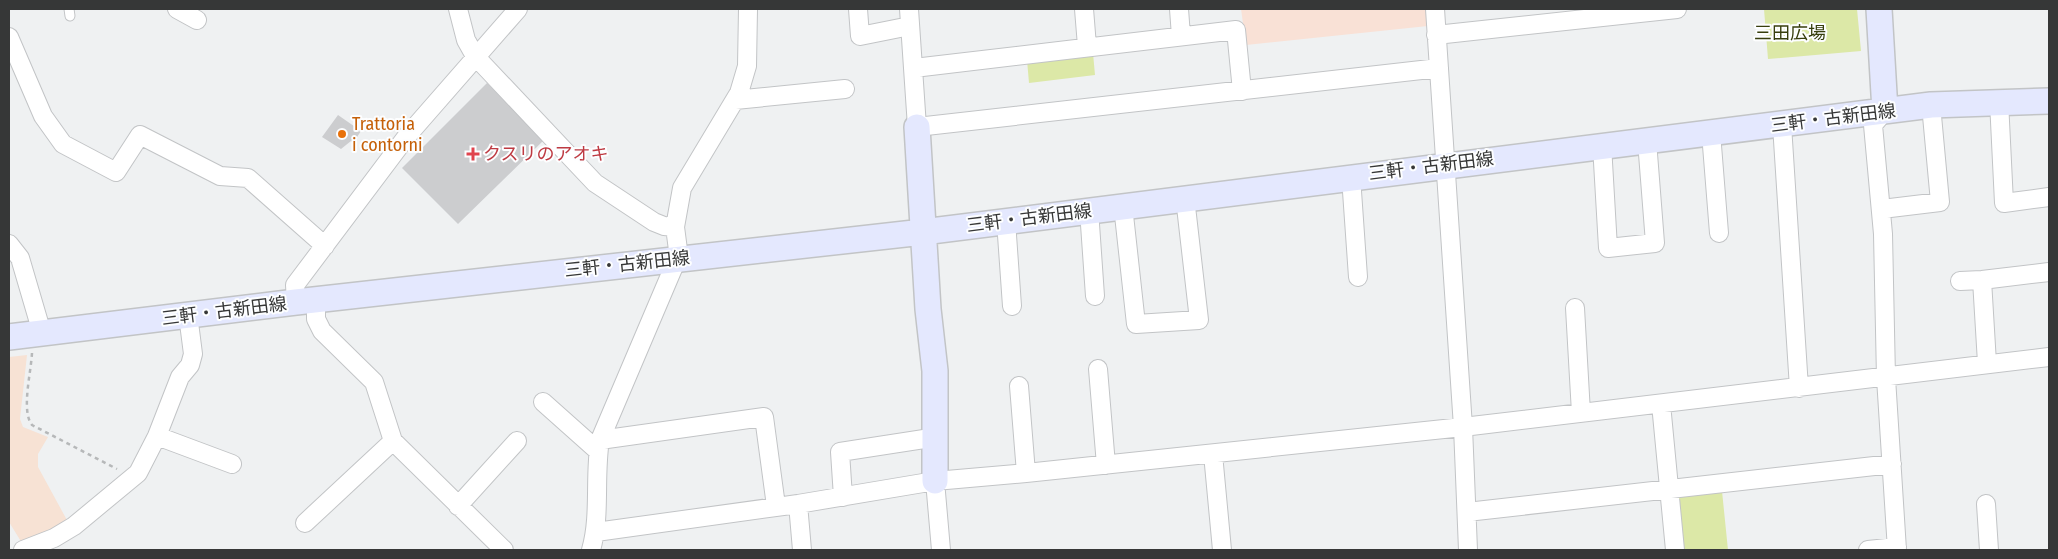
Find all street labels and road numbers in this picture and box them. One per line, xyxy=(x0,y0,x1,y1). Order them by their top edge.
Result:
street label: 三軒・古新田線 xyxy=(1769,99,1897,137)
street label: 三軒・古新田線 xyxy=(1367,147,1495,185)
street label: 三軒・古新田線 xyxy=(965,199,1093,237)
street label: 三軒・古新田線 xyxy=(563,246,691,282)
street label: 三軒・古新田線 xyxy=(160,292,288,330)

